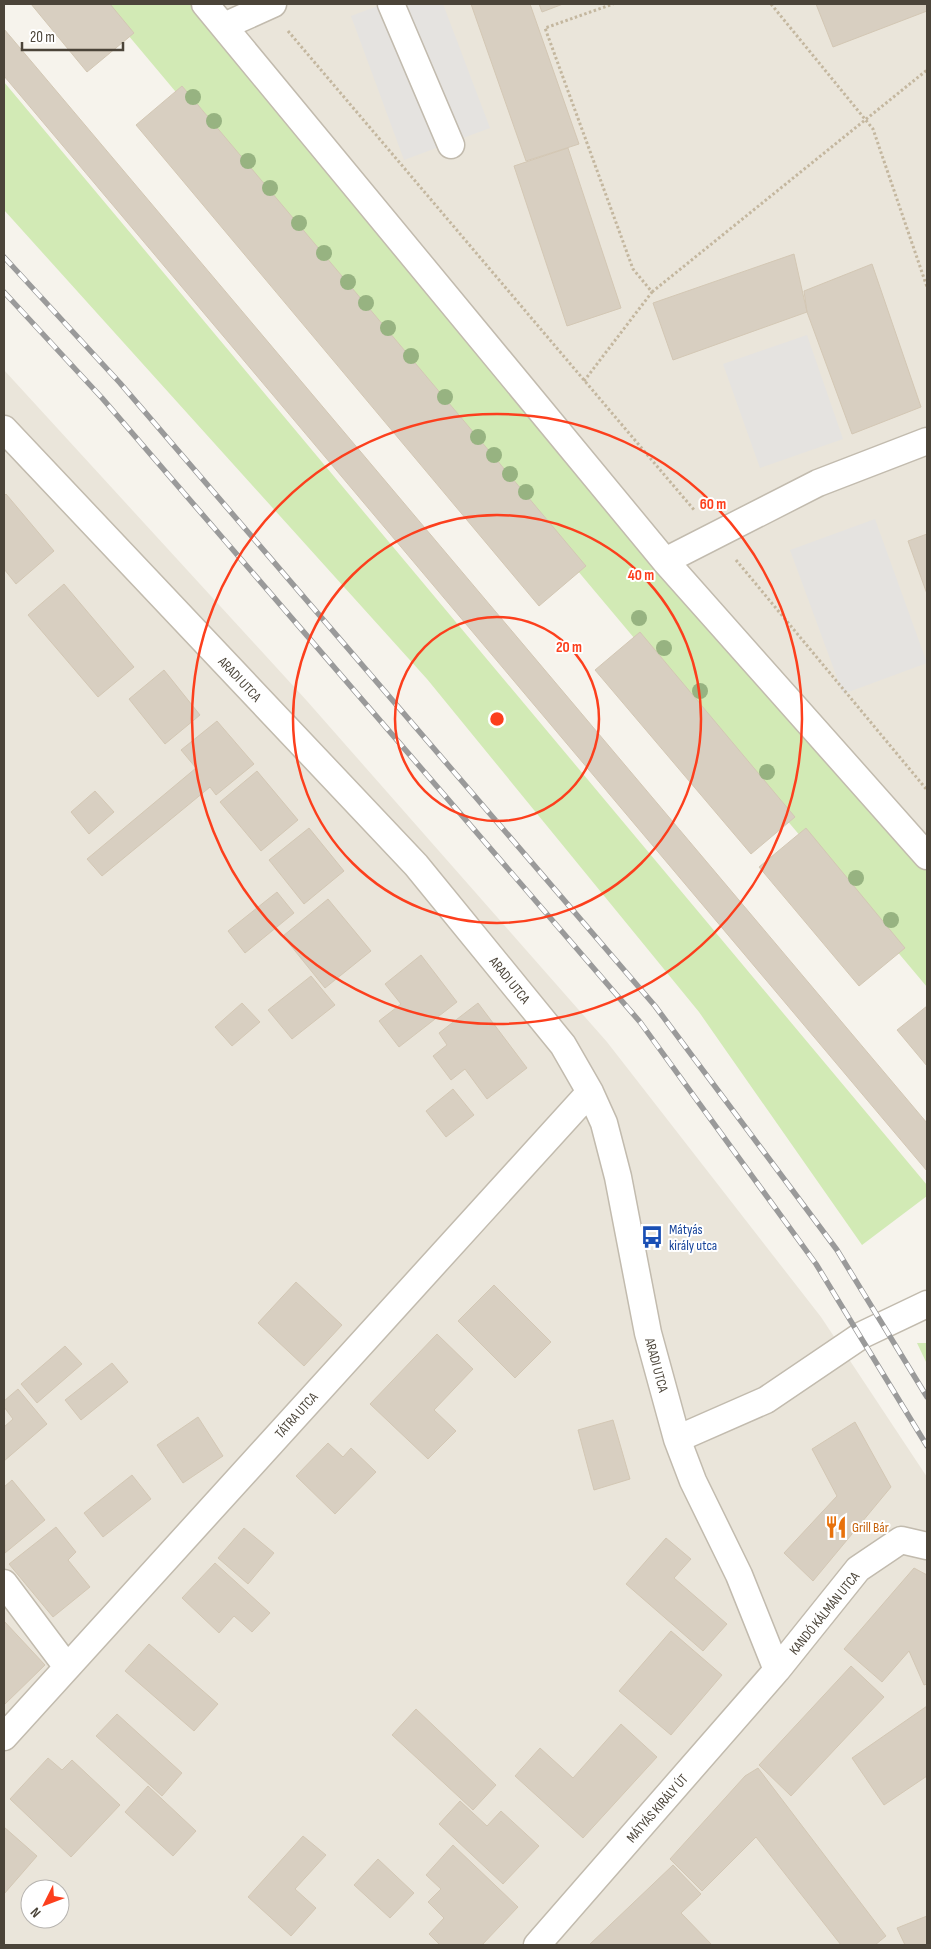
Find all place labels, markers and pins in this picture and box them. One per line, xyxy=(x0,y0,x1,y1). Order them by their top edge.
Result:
centre of rings xyxy=(488,710,506,728)
place label: Mátyás király utca xyxy=(669,1221,717,1254)
bus stop icon: Mátyás király utca xyxy=(639,1224,665,1250)
restaurant icon: Grill Bár xyxy=(823,1514,849,1540)
place label: Grill Bár xyxy=(852,1519,889,1536)

